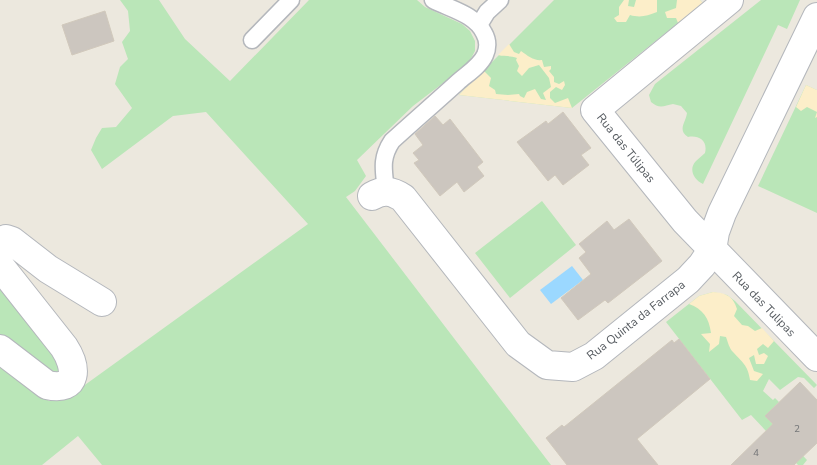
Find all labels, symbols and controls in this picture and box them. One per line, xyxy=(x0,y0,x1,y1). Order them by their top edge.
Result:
street label: Rua das Túlipas xyxy=(593,110,659,186)
street label: Rua das Tulipas xyxy=(729,268,799,340)
street label: Rua Quinta da Farrapa xyxy=(583,277,689,363)
house number: 2 xyxy=(794,422,800,436)
house number: 4 xyxy=(753,446,759,460)

